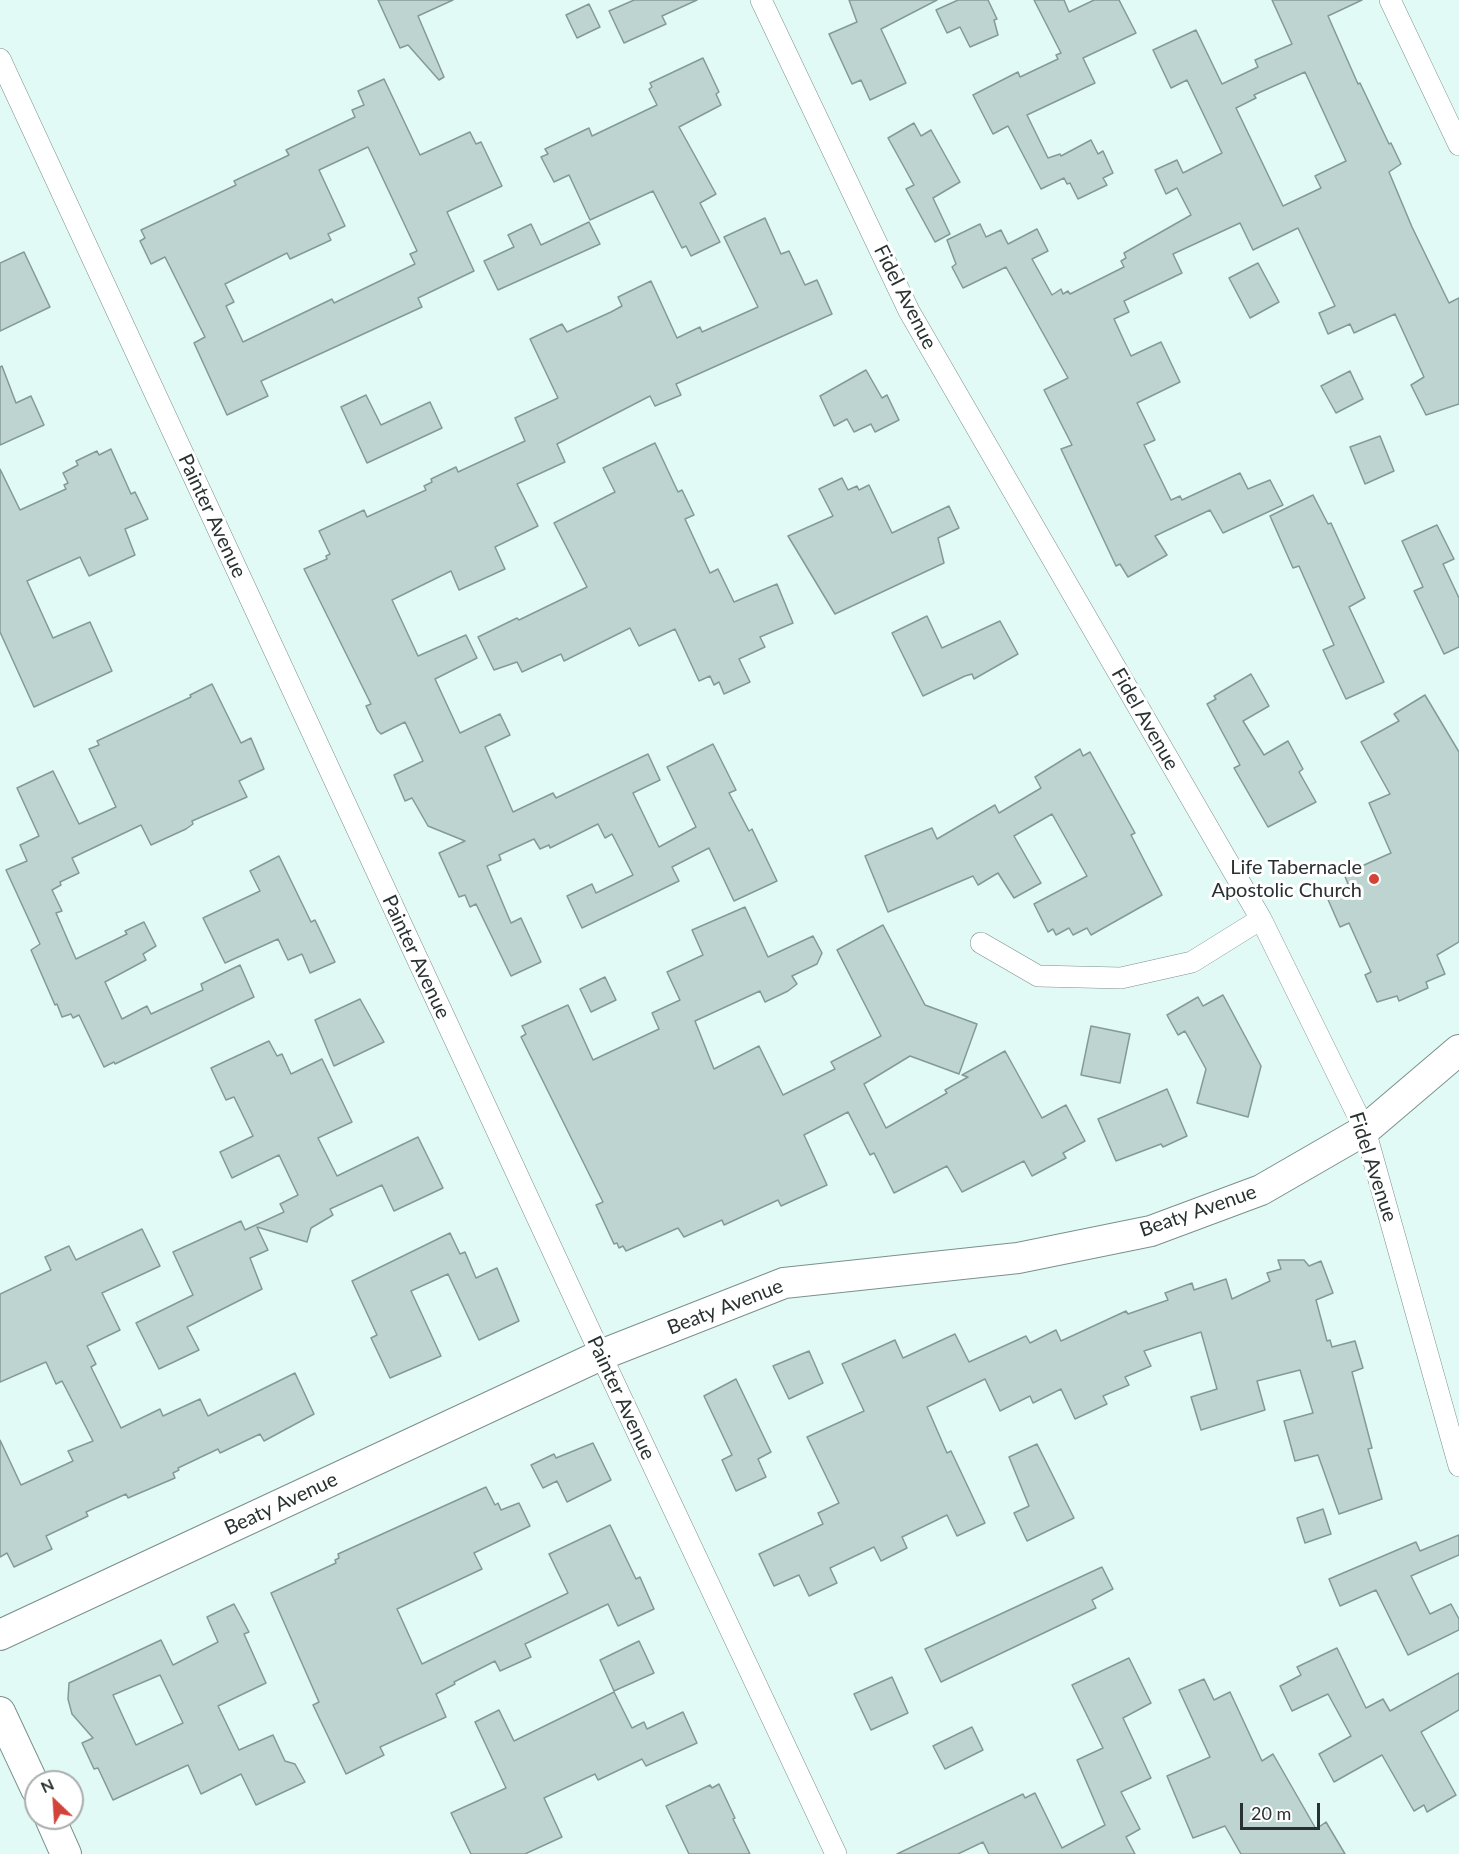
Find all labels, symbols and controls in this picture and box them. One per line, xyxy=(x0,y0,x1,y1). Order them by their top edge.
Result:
street label: Fidel Avenue xyxy=(868,241,942,353)
street label: Painter Avenue xyxy=(173,450,251,582)
street label: Fidel Avenue xyxy=(1106,664,1184,774)
place label: Life Tabernacle Apostolic Church xyxy=(1211,856,1362,903)
marker: Life Tabernacle Apostolic Church xyxy=(1367,872,1381,886)
street label: Painter Avenue xyxy=(377,891,455,1023)
street label: Fidel Avenue xyxy=(1344,1109,1402,1225)
street label: Beaty Avenue xyxy=(1136,1180,1260,1242)
street label: Beaty Avenue xyxy=(664,1274,786,1340)
street label: Painter Avenue xyxy=(582,1332,660,1464)
street label: Beaty Avenue xyxy=(221,1467,341,1541)
north arrow xyxy=(24,1770,84,1830)
text: N xyxy=(37,1774,57,1796)
scale bar xyxy=(1243,1791,1322,1829)
text: 20 m xyxy=(1251,1802,1291,1824)

